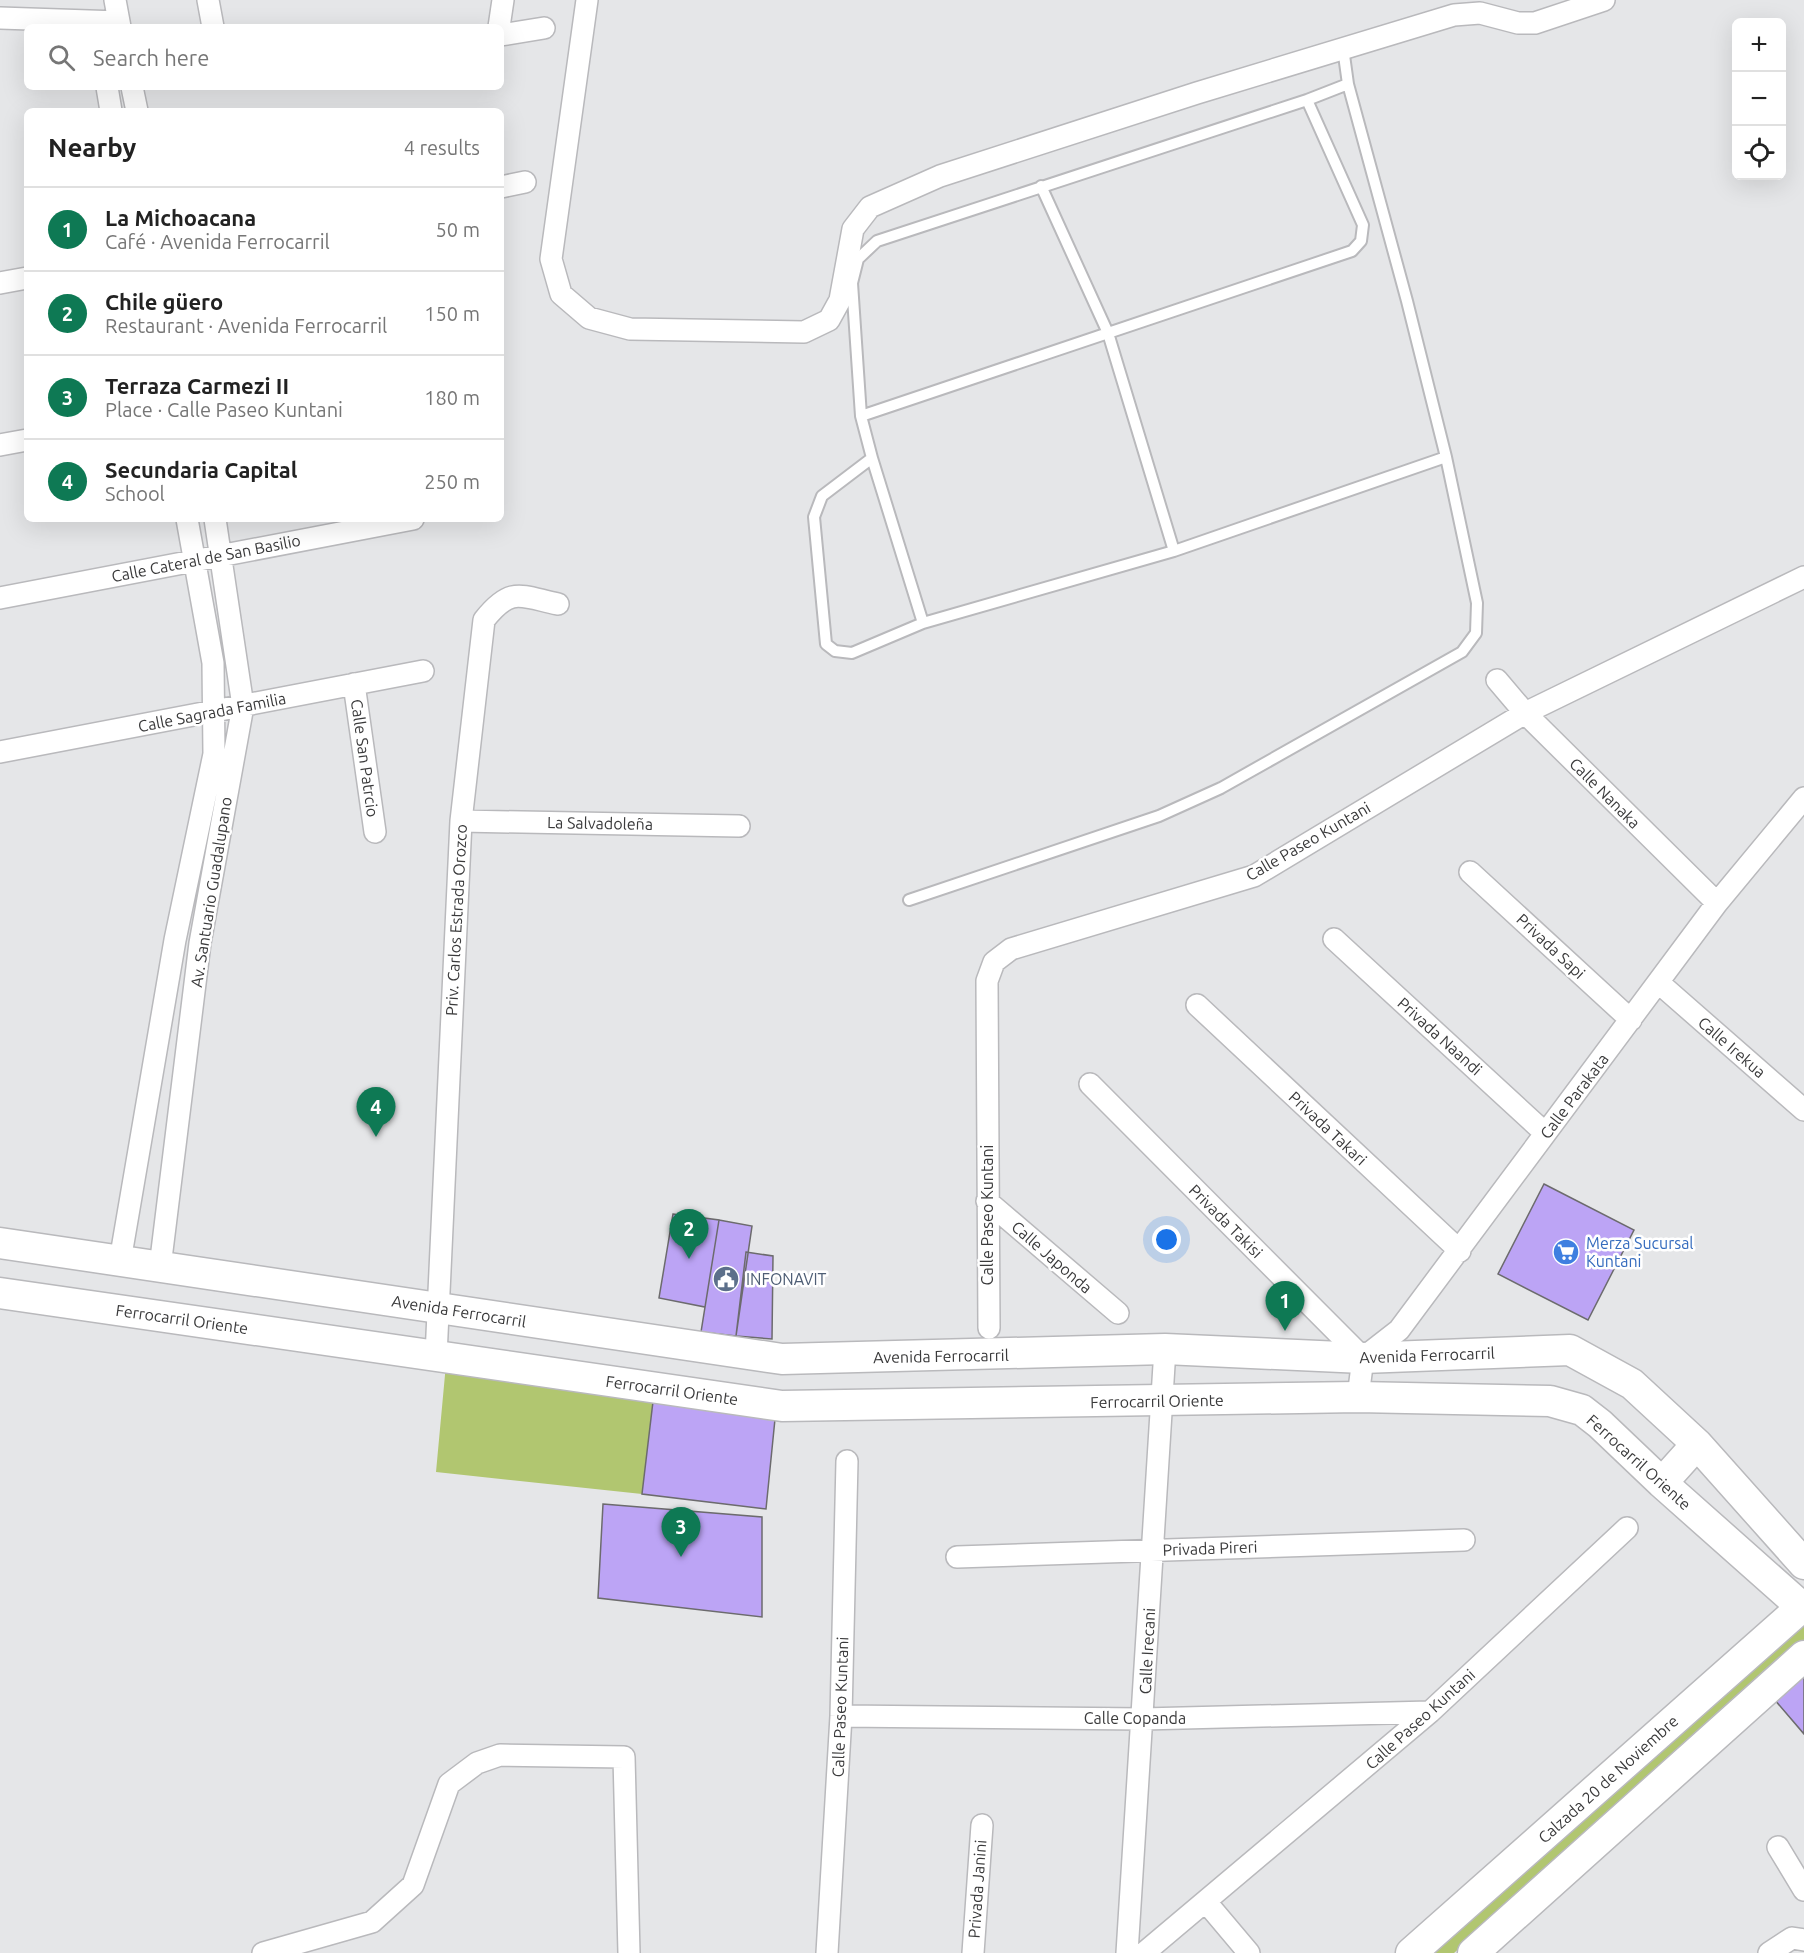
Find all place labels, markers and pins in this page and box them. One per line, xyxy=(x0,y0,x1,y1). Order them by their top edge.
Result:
pin: 4 xyxy=(356,1088,395,1137)
pin: 2 xyxy=(670,1210,708,1259)
place label: Merza Sucursal Kuntani xyxy=(1586,1234,1694,1270)
supermarket icon: Merza Sucursal Kuntani xyxy=(1551,1237,1581,1267)
public building icon: INFONAVIT xyxy=(711,1264,741,1294)
place label: INFONAVIT xyxy=(746,1270,827,1288)
pin: 1 xyxy=(1266,1282,1304,1331)
pin: 3 xyxy=(662,1508,700,1557)

